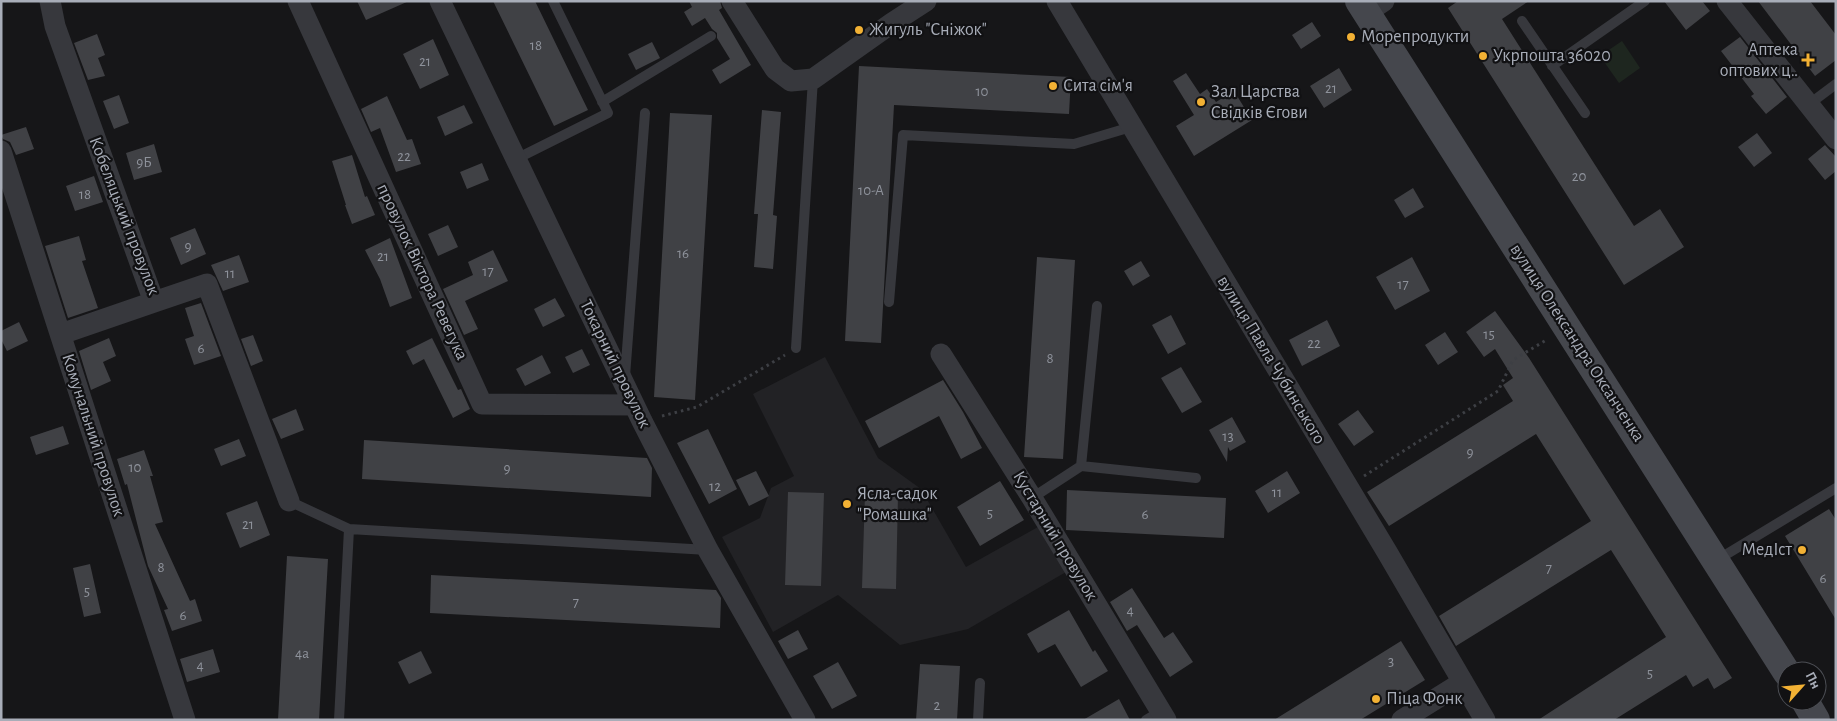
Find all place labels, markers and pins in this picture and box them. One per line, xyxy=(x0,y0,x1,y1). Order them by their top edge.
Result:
place label: Жигуль "Сніжок" xyxy=(869,21,987,39)
marker: Жигуль "Сніжок" xyxy=(853,24,865,36)
place label: Морепродукти xyxy=(1361,28,1469,46)
marker: Морепродукти xyxy=(1345,31,1357,43)
place label: Аптека оптових ц‥ xyxy=(1720,41,1798,80)
place label: Укрпошта 36020 xyxy=(1493,47,1611,65)
marker: Укрпошта 36020 xyxy=(1477,50,1489,62)
marker: Аптека оптових ц‥ xyxy=(1802,54,1814,66)
place label: Сита сім'я xyxy=(1063,77,1133,95)
marker: Сита сім'я xyxy=(1047,80,1059,92)
place label: Зал Царства Cвідків Єгови xyxy=(1211,83,1308,122)
marker: Зал Царства Cвідків Єгови xyxy=(1195,96,1207,108)
place label: Ясла-садок "Ромашка" xyxy=(857,485,938,524)
marker: Ясла-садок "Ромашка" xyxy=(841,498,853,510)
place label: МедІст xyxy=(1742,541,1793,559)
marker: МедІст xyxy=(1796,544,1808,556)
place label: Піца Фонк xyxy=(1386,690,1463,708)
marker: Піца Фонк xyxy=(1370,693,1382,705)

